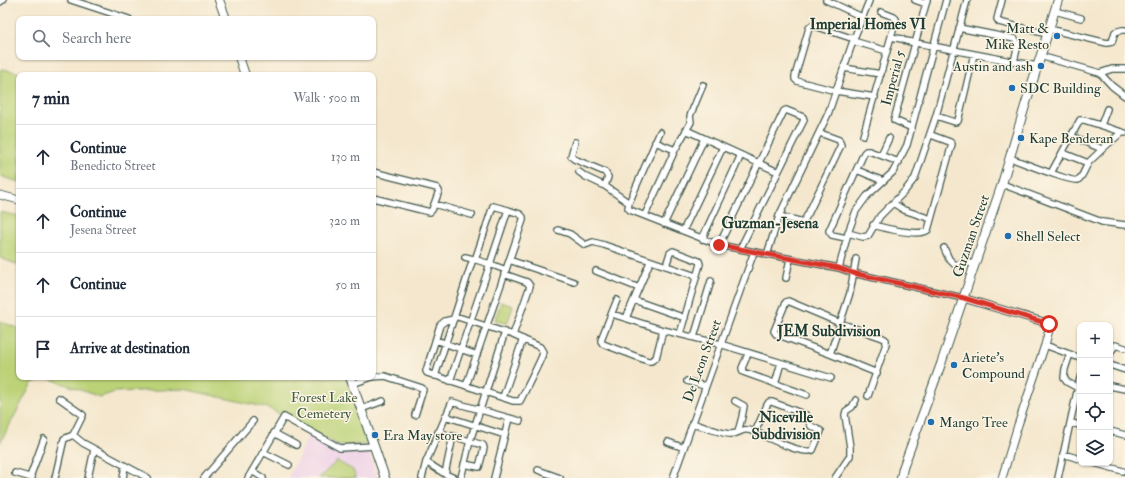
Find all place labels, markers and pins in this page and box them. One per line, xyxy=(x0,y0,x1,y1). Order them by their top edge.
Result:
place label: Matt & Mike Resto xyxy=(985,20,1049,53)
marker: Matt & Mike Resto xyxy=(1052,31,1062,41)
place label: Austin and ash xyxy=(952,58,1034,75)
marker: Austin and ash xyxy=(1036,61,1046,71)
place label: SDC Building xyxy=(1020,80,1102,97)
marker: SDC Building xyxy=(1007,83,1017,93)
place label: Kape Benderan xyxy=(1029,130,1114,148)
marker: Kape Benderan xyxy=(1016,133,1026,143)
place label: Shell Select xyxy=(1016,228,1081,245)
marker: Shell Select xyxy=(1003,231,1013,241)
place label: Ariete's Compound xyxy=(961,349,1025,383)
marker: Ariete's Compound xyxy=(949,360,959,370)
place label: Mango Tree xyxy=(939,414,1008,431)
marker: Mango Tree xyxy=(926,417,936,427)
place label: Era May store xyxy=(383,427,462,445)
marker: Era May store xyxy=(370,430,380,440)

